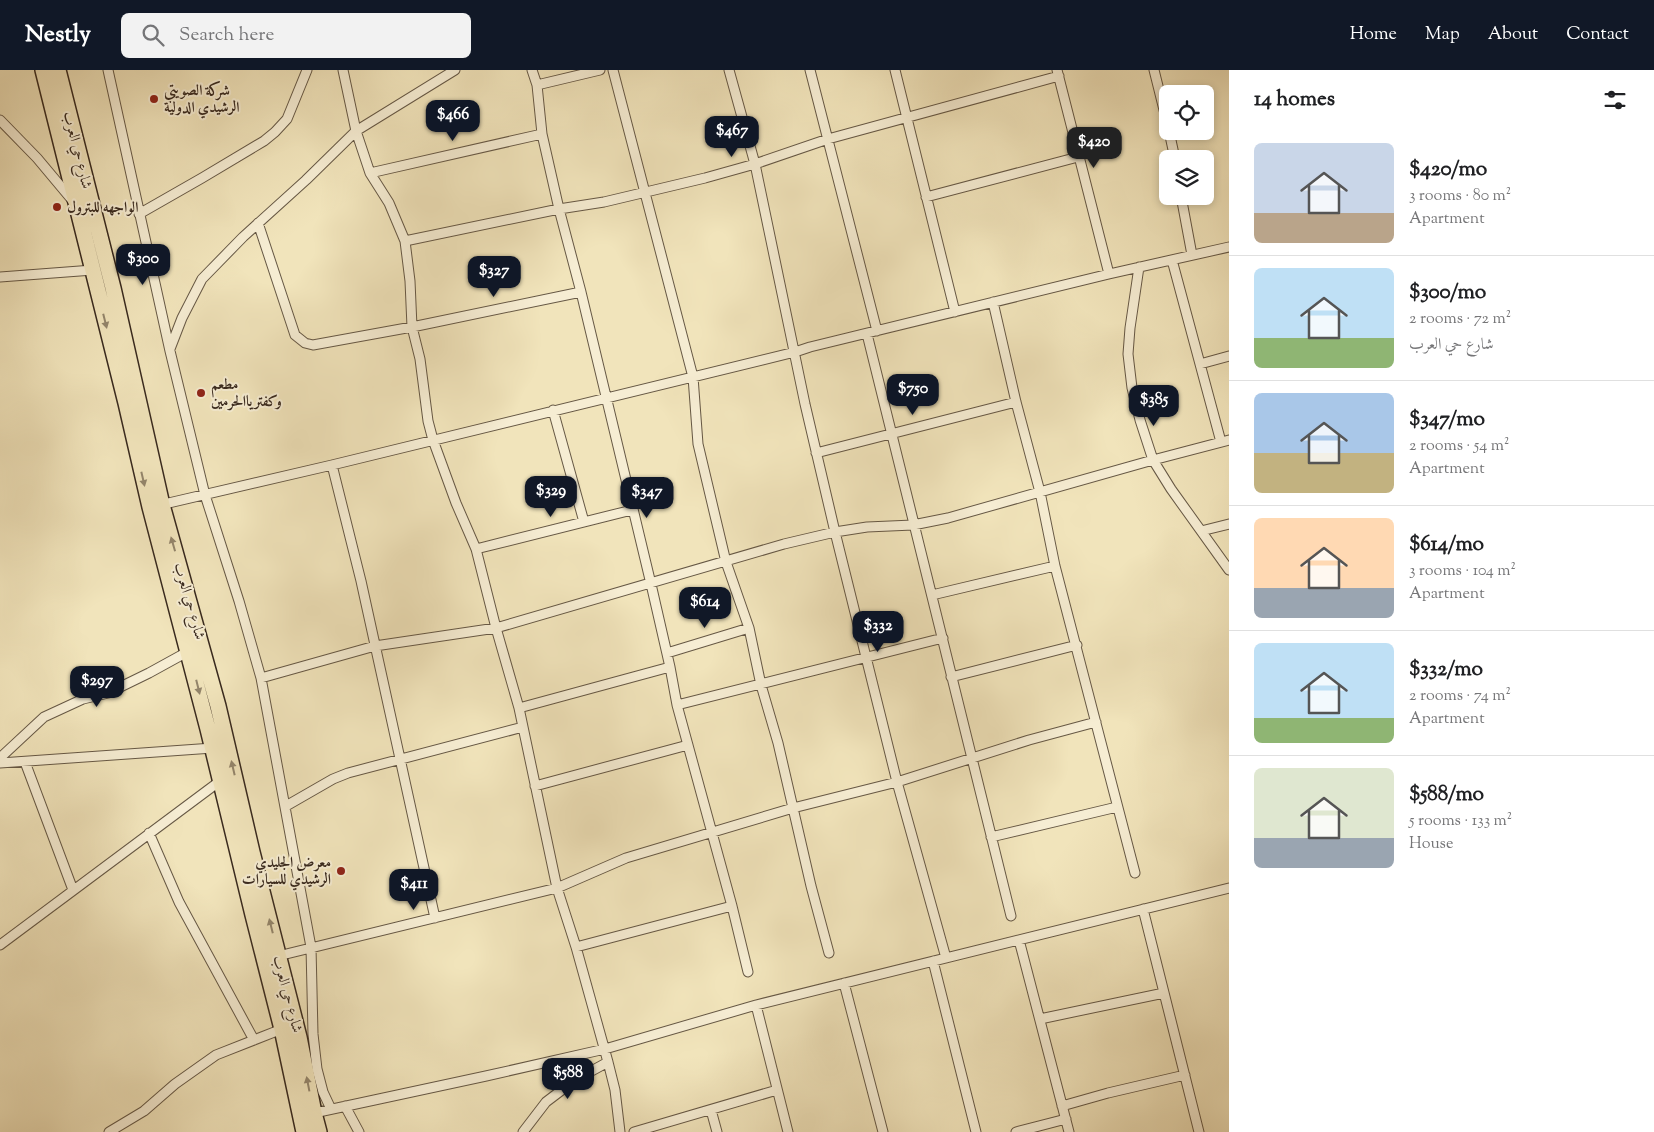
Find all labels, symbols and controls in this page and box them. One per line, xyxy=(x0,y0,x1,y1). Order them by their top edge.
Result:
search box xyxy=(121,13,471,58)
text: Nestly xyxy=(25,18,91,52)
icon: search xyxy=(139,21,167,49)
text: Search here xyxy=(179,22,274,49)
text: Home xyxy=(1350,22,1397,48)
text: Map xyxy=(1425,22,1460,48)
text: About xyxy=(1488,22,1538,48)
text: Contact xyxy=(1566,22,1629,48)
place label: شركة الصويتي الرشيدي الدولية xyxy=(164,81,239,119)
map controls xyxy=(1159,85,1214,205)
button: locate xyxy=(1159,85,1214,140)
text: 14 homes xyxy=(1254,85,1335,115)
icon: filters xyxy=(1601,86,1629,114)
marker: شركة الصويتي الرشيدي الدولية xyxy=(148,93,160,105)
pin: $466 xyxy=(423,100,483,142)
text: $466 xyxy=(437,104,469,127)
street label: شارع حي العرب xyxy=(56,109,96,192)
pin: $467 xyxy=(702,116,762,158)
text: $467 xyxy=(716,120,748,143)
pin: $420 xyxy=(1064,126,1124,169)
text: $420 xyxy=(1078,131,1110,154)
button: layers xyxy=(1159,150,1214,205)
text: $420/mo xyxy=(1409,155,1487,185)
icon: home xyxy=(1294,163,1354,223)
text: 3 rooms · 80 m² xyxy=(1409,185,1511,208)
place label: الواجهه للبترول xyxy=(67,198,138,219)
marker: الواجهه للبترول xyxy=(51,201,63,213)
text: Apartment xyxy=(1409,208,1485,231)
pin: $300 xyxy=(113,244,173,286)
text: $300 xyxy=(127,248,159,271)
pin: $327 xyxy=(464,256,524,298)
text: $327 xyxy=(479,260,509,283)
text: $300/mo xyxy=(1409,278,1486,308)
icon: home xyxy=(1294,288,1354,348)
text: 2 rooms · 72 m² xyxy=(1409,308,1511,331)
one-way arrow xyxy=(102,314,110,329)
text: شارع حي العرب xyxy=(1409,334,1494,357)
pin: $750 xyxy=(883,374,943,416)
place label: مطعم وكفترياالحرمين xyxy=(211,375,282,413)
text: $750 xyxy=(898,378,928,401)
pin: $385 xyxy=(1124,384,1184,427)
marker: مطعم وكفترياالحرمين xyxy=(195,387,207,399)
text: $385 xyxy=(1140,389,1168,412)
text: $347/mo xyxy=(1409,405,1485,435)
icon: home xyxy=(1294,413,1354,473)
text: 2 rooms · 54 m² xyxy=(1409,435,1509,458)
text: Apartment xyxy=(1409,458,1485,481)
one-way arrow xyxy=(139,472,147,487)
pin: $329 xyxy=(521,476,581,518)
pin: $347 xyxy=(617,476,677,519)
text: $329 xyxy=(536,480,566,503)
text: $347 xyxy=(631,481,663,504)
text: $614/mo xyxy=(1409,530,1484,560)
one-way arrow xyxy=(169,536,177,551)
icon: home xyxy=(1294,538,1354,598)
street label: شارع حي العرب xyxy=(167,560,210,643)
text: 3 rooms · 104 m² xyxy=(1409,560,1516,583)
text: Apartment xyxy=(1409,583,1485,606)
pin: $614 xyxy=(675,586,735,629)
text: $614 xyxy=(690,591,720,614)
pin: $332 xyxy=(848,610,908,653)
text: $332 xyxy=(864,615,892,638)
text: $332/mo xyxy=(1409,655,1483,685)
icon: home xyxy=(1294,663,1354,723)
pin: $297 xyxy=(67,666,127,708)
text: $297 xyxy=(81,670,113,693)
one-way arrow xyxy=(194,679,202,694)
text: 2 rooms · 74 m² xyxy=(1409,685,1511,708)
text: Apartment xyxy=(1409,708,1485,731)
one-way arrow xyxy=(229,761,237,776)
text: $588/mo xyxy=(1409,780,1484,810)
icon: home xyxy=(1294,788,1354,848)
text: 5 rooms · 133 m² xyxy=(1409,810,1512,833)
text: House xyxy=(1409,833,1453,856)
place label: معرض الجليدي الرشيدي للسيارات xyxy=(242,853,331,891)
marker: معرض الجليدي الرشيدي للسيارات xyxy=(335,865,347,877)
pin: $411 xyxy=(384,868,444,911)
text: $411 xyxy=(400,873,428,896)
one-way arrow xyxy=(267,919,275,934)
street label: شارع حي العرب xyxy=(265,953,307,1036)
pin: $588 xyxy=(538,1058,598,1100)
text: $588 xyxy=(553,1062,583,1085)
one-way arrow xyxy=(304,1076,312,1092)

